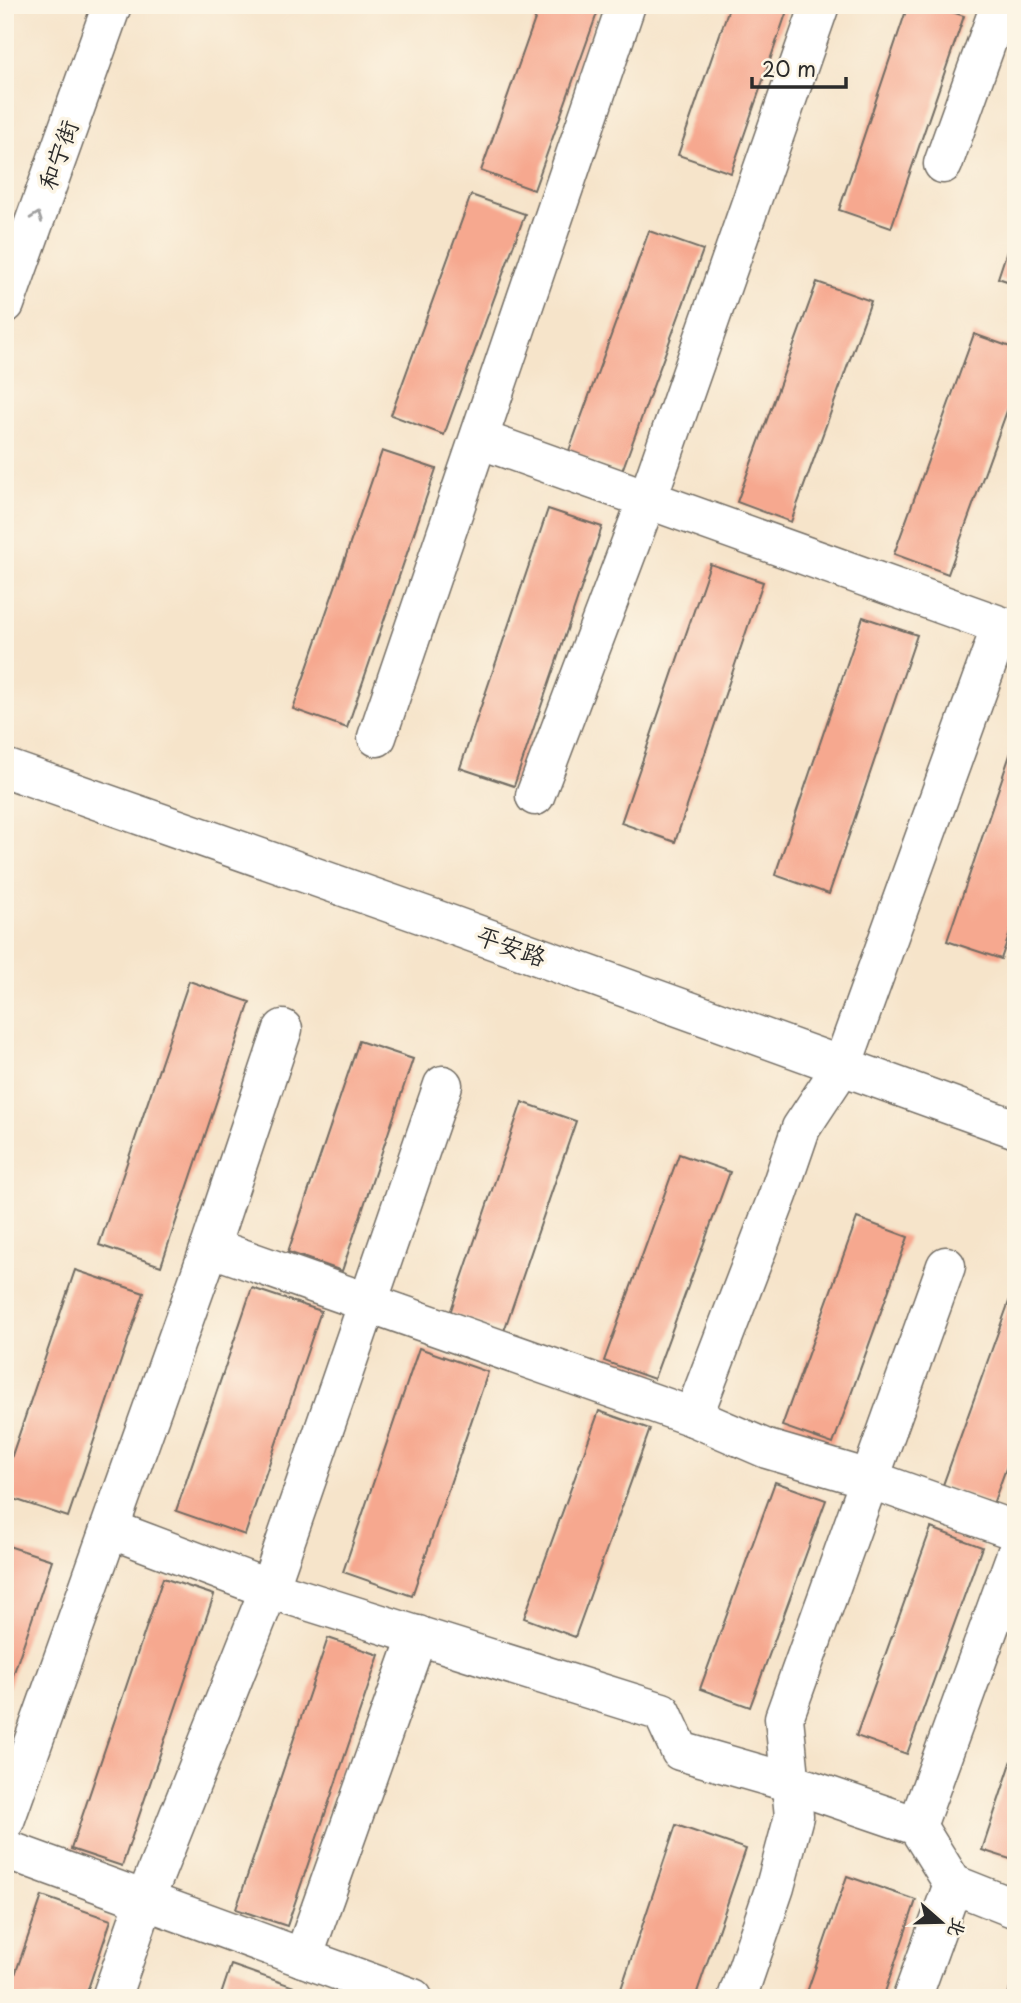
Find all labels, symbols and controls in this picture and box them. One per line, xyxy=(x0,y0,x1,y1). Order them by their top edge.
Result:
scale bar xyxy=(752,46,846,90)
text: 20 m xyxy=(762,52,816,84)
street label: 和宁街 xyxy=(28,114,86,194)
one-way arrow xyxy=(28,211,42,223)
street label: 平安路 xyxy=(472,916,552,974)
north arrow xyxy=(906,1888,976,1958)
text: 北 xyxy=(942,1914,974,1942)

